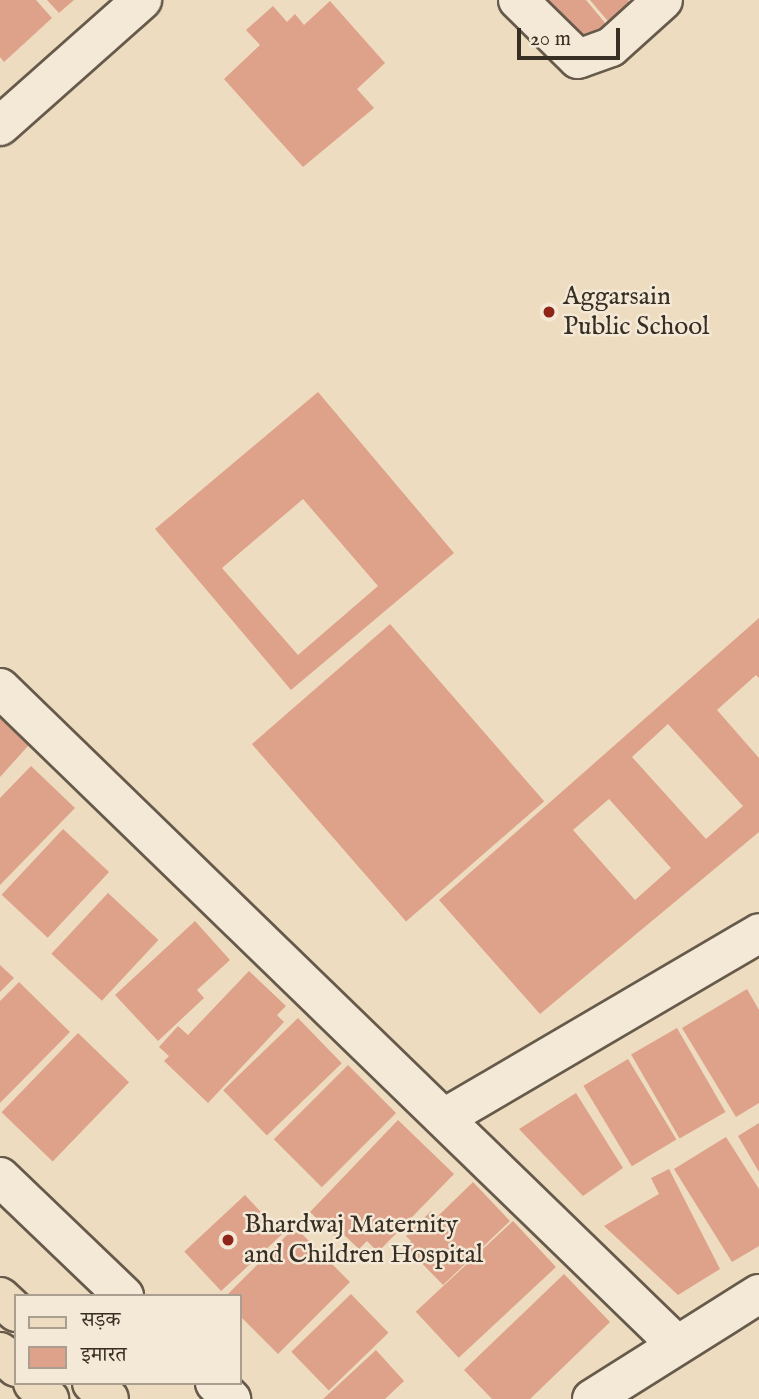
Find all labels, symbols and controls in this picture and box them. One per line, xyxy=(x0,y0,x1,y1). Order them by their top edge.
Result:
scale bar xyxy=(521,14,624,58)
text: 20 m xyxy=(530,26,571,53)
place label: Aggarsain Public School xyxy=(563,281,709,342)
marker: Aggarsain Public School xyxy=(541,304,557,320)
place label: Bhardwaj Maternity and Children Hospital xyxy=(244,1209,483,1270)
marker: Bhardwaj Maternity and Children Hospital xyxy=(218,1230,238,1250)
legend xyxy=(14,1294,242,1385)
text: सड़क xyxy=(81,1307,120,1334)
text: इमारत xyxy=(81,1342,127,1369)

